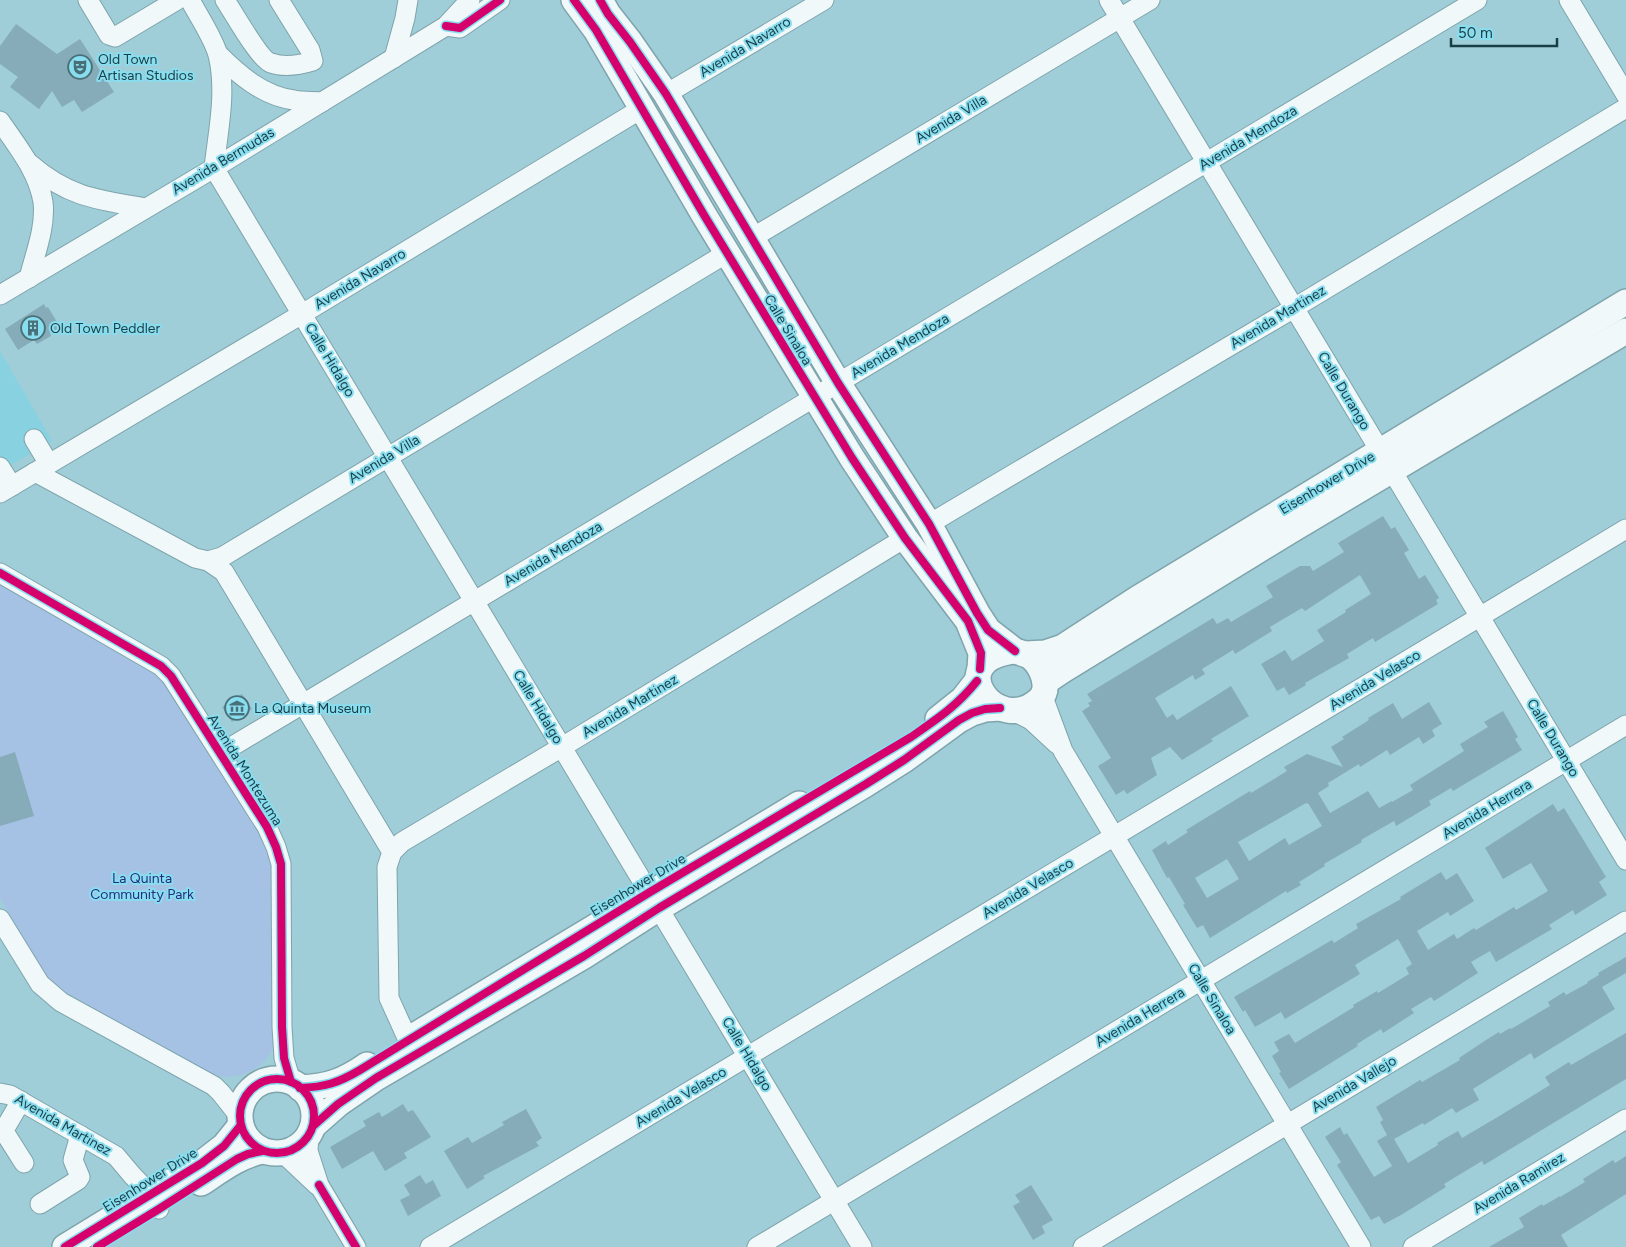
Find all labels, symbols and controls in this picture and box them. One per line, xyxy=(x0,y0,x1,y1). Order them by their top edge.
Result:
street label: Avenida Navarro xyxy=(696,13,794,81)
scale bar xyxy=(1451,15,1557,47)
text: 50 m xyxy=(1458,24,1493,42)
place label: Old Town Artisan Studios xyxy=(98,51,193,84)
theatre icon: Old Town Artisan Studios xyxy=(67,54,93,80)
street label: Avenida Villa xyxy=(912,91,990,147)
street label: Avenida Mendoza xyxy=(1196,102,1300,174)
street label: Avenida Bermudas xyxy=(169,124,277,198)
street label: Avenida Navarro xyxy=(311,245,409,313)
street label: Avenida Martinez xyxy=(1227,282,1329,352)
street label: Calle Sinaloa xyxy=(760,291,816,369)
street label: Avenida Mendoza xyxy=(848,310,952,382)
building icon: Old Town Peddler xyxy=(20,315,46,341)
place label: Old Town Peddler xyxy=(50,320,160,337)
street label: Calle Hidalgo xyxy=(301,320,359,400)
street label: Calle Durango xyxy=(1314,349,1374,433)
street label: Avenida Villa xyxy=(345,431,423,487)
street label: Eisenhower Drive xyxy=(1276,448,1378,518)
street label: Avenida Mendoza xyxy=(501,518,605,590)
street label: Avenida Velasco xyxy=(1326,646,1424,714)
street label: Calle Hidalgo xyxy=(509,667,567,747)
street label: Avenida Martinez xyxy=(579,671,681,741)
museum icon: La Quinta Museum xyxy=(224,695,250,721)
street label: Calle Durango xyxy=(1523,696,1583,780)
place label: La Quinta Museum xyxy=(254,700,371,717)
street label: Avenida Montezuma xyxy=(204,711,286,829)
street label: Avenida Herrera xyxy=(1439,776,1535,842)
street label: Eisenhower Drive xyxy=(587,850,689,920)
street label: Avenida Velasco xyxy=(979,854,1077,922)
park label: La Quinta Community Park xyxy=(90,870,194,903)
street label: Calle Sinaloa xyxy=(1184,960,1240,1038)
street label: Avenida Herrera xyxy=(1092,984,1188,1050)
street label: Calle Hidalgo xyxy=(718,1014,776,1094)
street label: Avenida Vallejo xyxy=(1309,1052,1399,1116)
street label: Avenida Velasco xyxy=(632,1063,730,1131)
street label: Avenida Martinez xyxy=(12,1091,114,1160)
street label: Eisenhower Drive xyxy=(100,1144,201,1216)
street label: Avenida Ramirez xyxy=(1470,1149,1568,1217)

